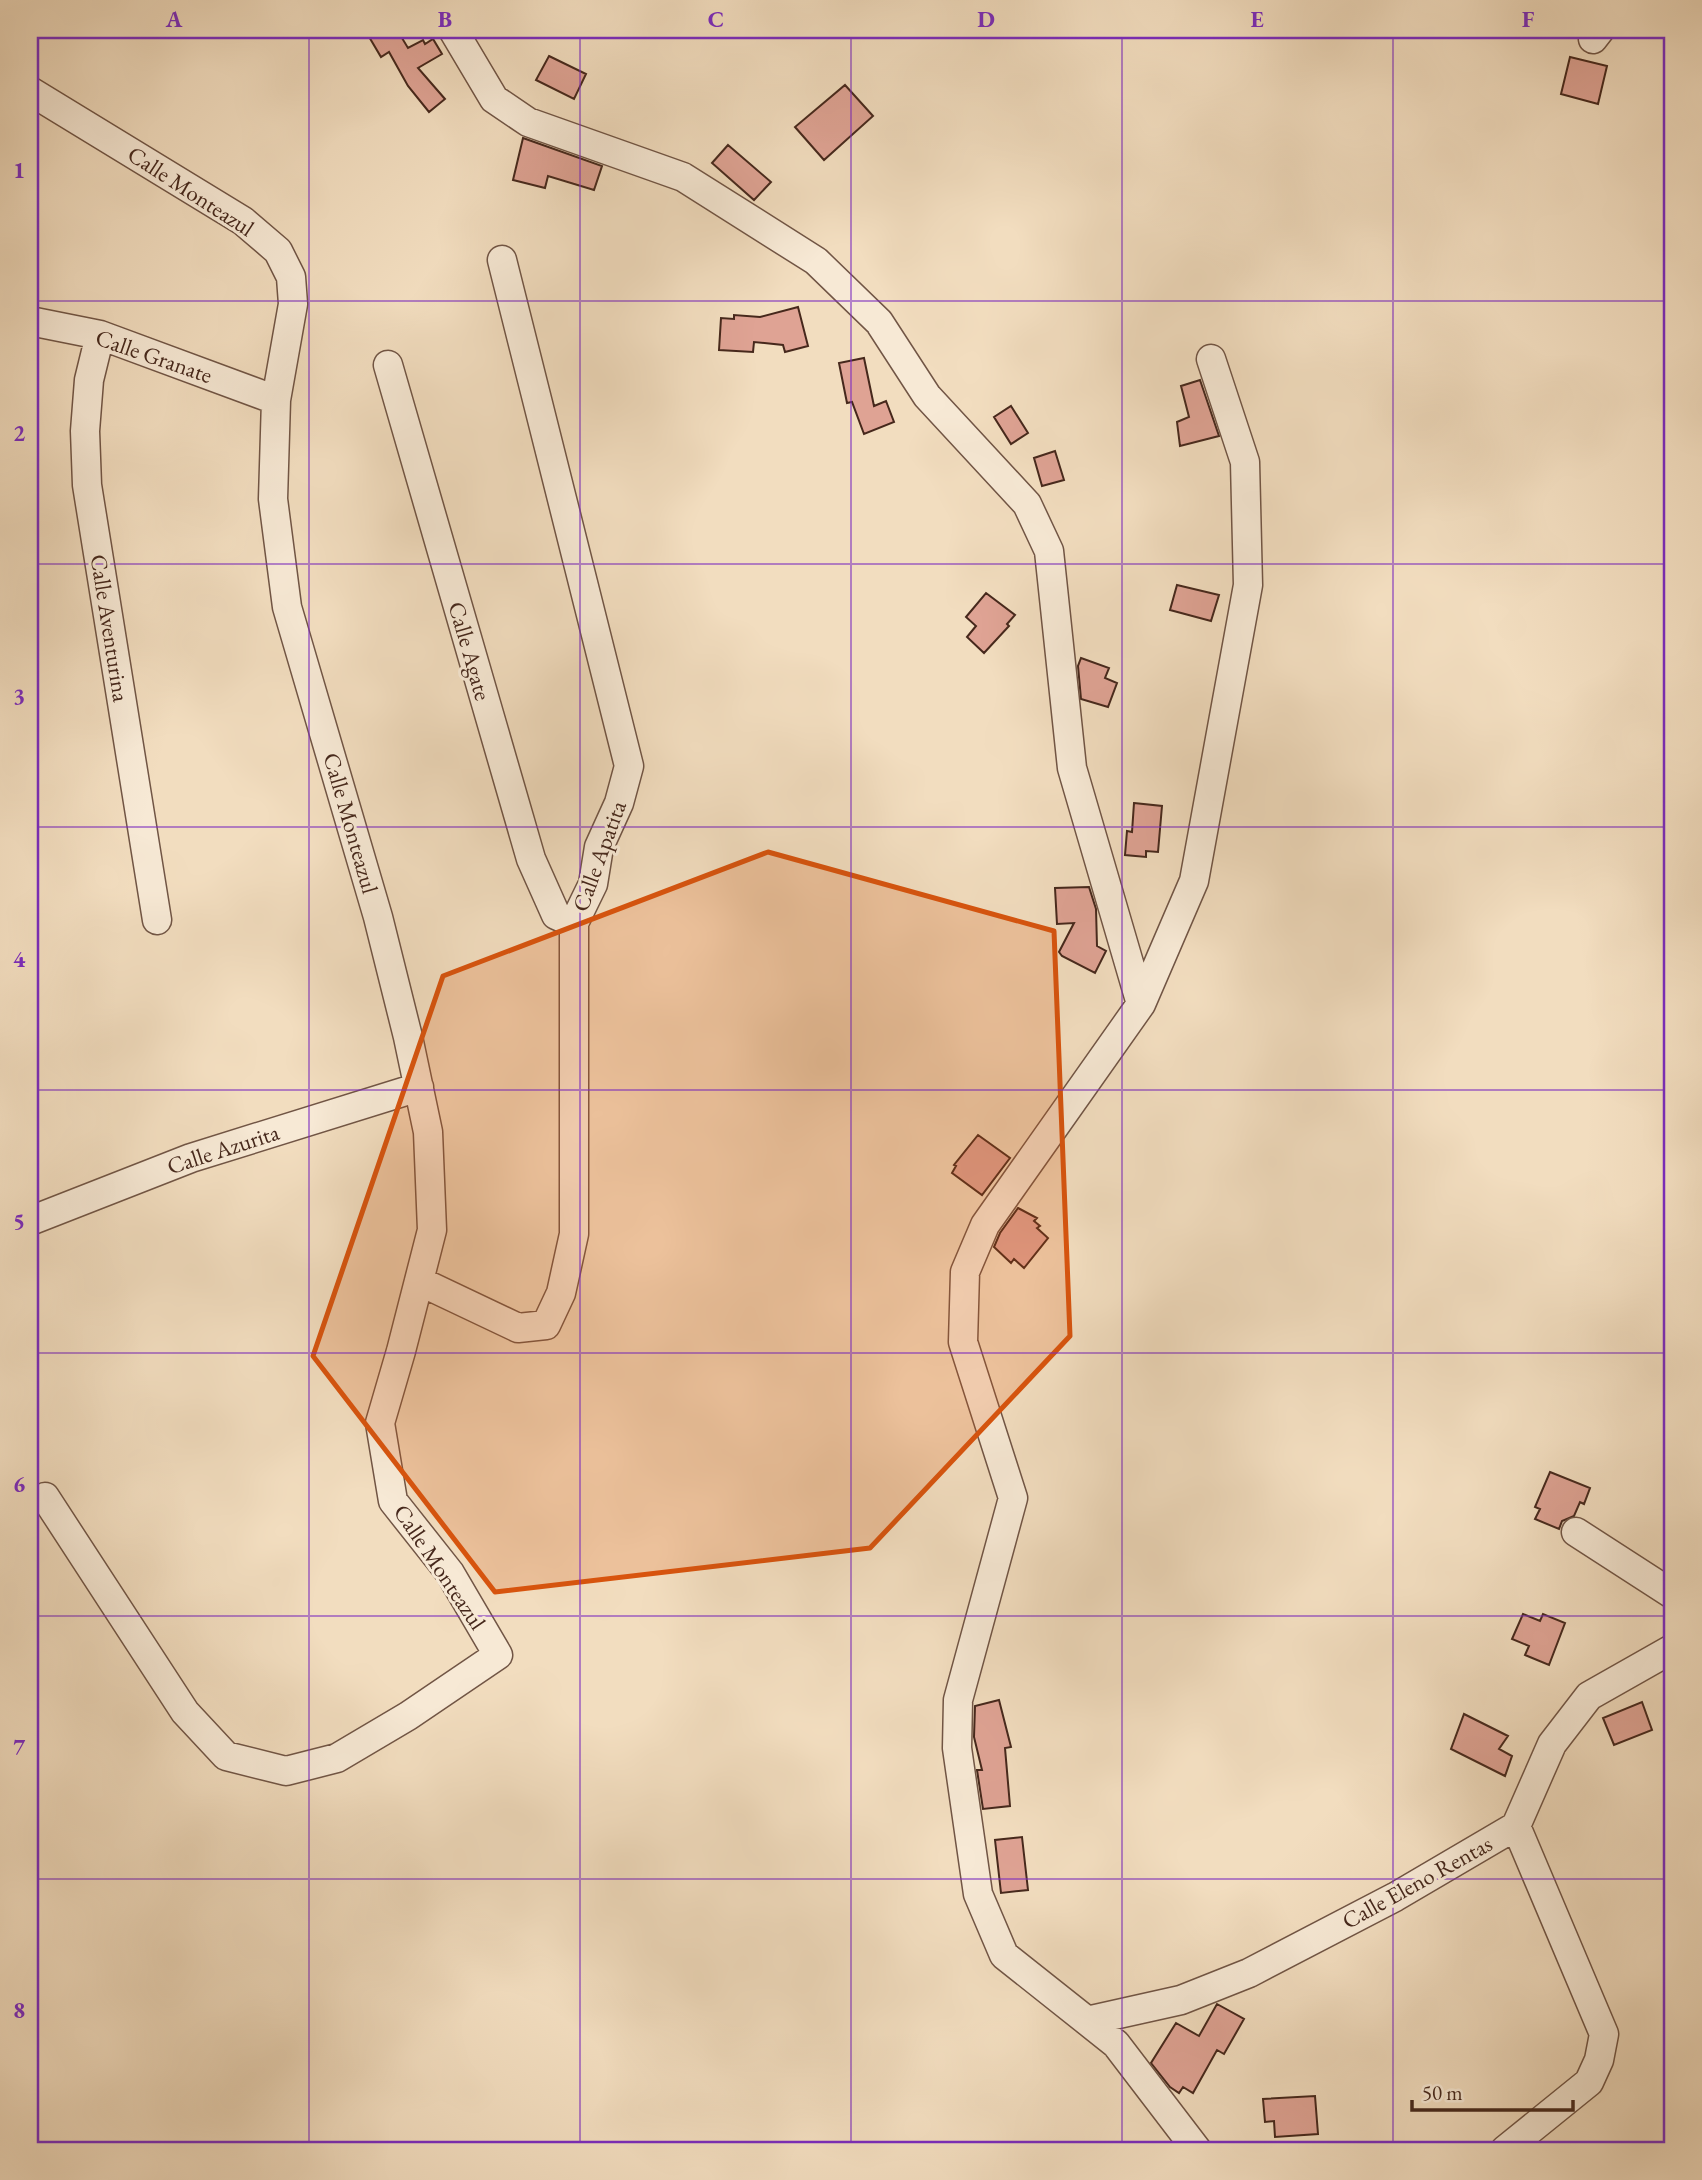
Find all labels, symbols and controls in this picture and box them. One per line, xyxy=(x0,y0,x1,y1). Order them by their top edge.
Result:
text: A xyxy=(165,4,183,34)
text: B xyxy=(438,4,452,34)
text: C xyxy=(708,4,724,34)
text: D xyxy=(977,4,995,34)
text: E xyxy=(1250,4,1264,34)
text: F xyxy=(1522,4,1535,34)
street label: Calle Monteazul xyxy=(122,139,260,243)
text: 1 xyxy=(13,155,25,185)
street label: Calle Granate xyxy=(92,322,216,390)
text: 2 xyxy=(13,418,25,448)
street label: Calle Aventurina xyxy=(84,552,137,705)
street label: Calle Agate xyxy=(442,598,498,704)
text: 3 xyxy=(13,681,25,711)
street label: Calle Monteazul xyxy=(317,749,386,897)
street label: Calle Apatita xyxy=(565,796,633,916)
text: 4 xyxy=(13,944,26,974)
street label: Calle Azurita xyxy=(163,1117,284,1181)
text: 5 xyxy=(13,1206,25,1236)
text: 6 xyxy=(13,1469,25,1499)
street label: Calle Monteazul xyxy=(387,1498,493,1636)
text: 7 xyxy=(13,1732,26,1762)
street label: Calle Eleno Rentas xyxy=(1337,1828,1497,1936)
text: 8 xyxy=(13,1995,25,2025)
scale bar xyxy=(1412,2068,1572,2112)
text: 50 m xyxy=(1422,2079,1463,2106)

